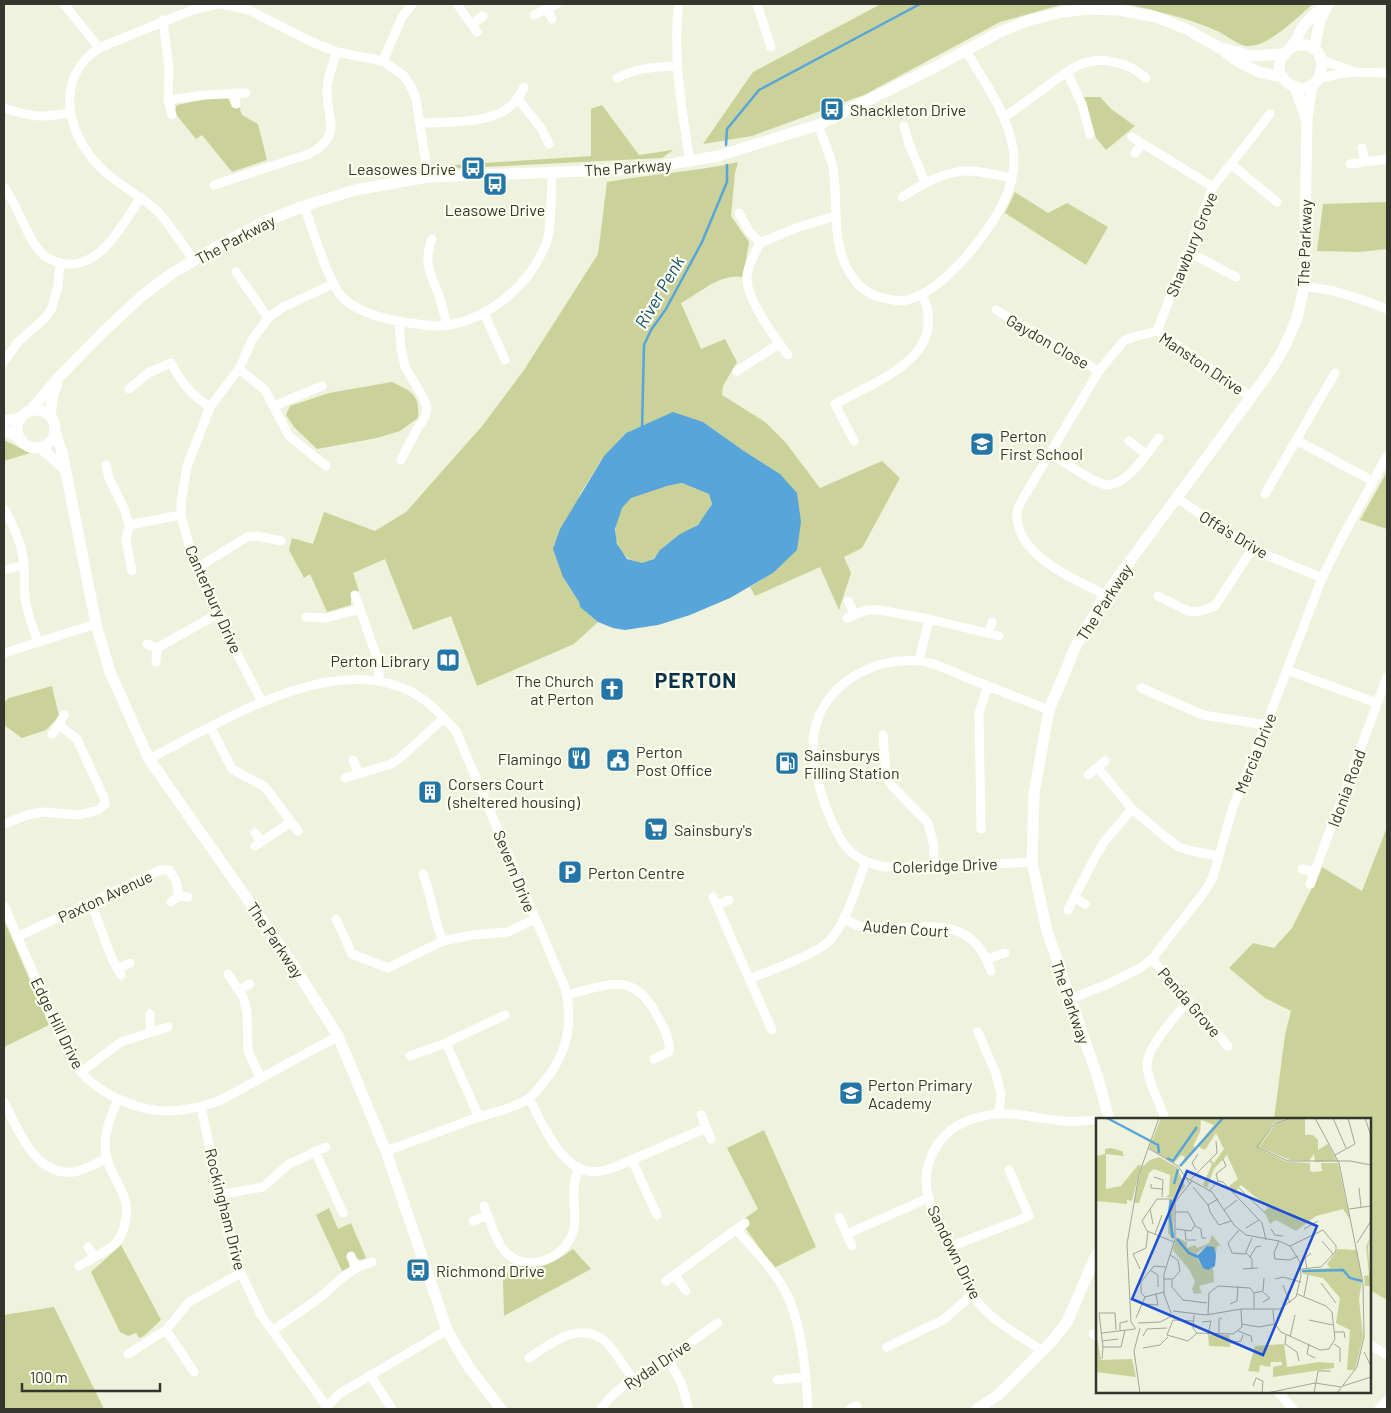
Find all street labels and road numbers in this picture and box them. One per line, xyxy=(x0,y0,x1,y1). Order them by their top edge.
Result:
street label: The Parkway xyxy=(584,154,673,180)
street label: Shawbury Grove xyxy=(1161,189,1221,299)
street label: The Parkway xyxy=(1293,198,1315,287)
street label: The Parkway xyxy=(192,210,279,268)
street label: Gaydon Close xyxy=(1003,310,1093,372)
street label: Manston Drive xyxy=(1156,328,1248,398)
street label: Offa's Drive xyxy=(1196,506,1272,562)
street label: Canterbury Drive xyxy=(182,542,246,656)
street label: The Parkway xyxy=(1072,560,1136,644)
street label: Mercia Drive xyxy=(1230,710,1280,796)
street label: Idonia Road xyxy=(1323,747,1369,829)
street label: Severn Drive xyxy=(490,827,540,915)
street label: Coleridge Drive xyxy=(892,854,998,876)
street label: Paxton Avenue xyxy=(55,866,155,926)
street label: The Parkway xyxy=(244,898,309,982)
street label: Auden Court xyxy=(862,916,950,940)
street label: The Parkway xyxy=(1048,957,1094,1047)
street label: Penda Grove xyxy=(1155,963,1225,1041)
street label: Edge Hill Drive xyxy=(28,974,88,1072)
street label: Rockingham Drive xyxy=(202,1146,250,1272)
street label: Sandown Drive xyxy=(924,1202,986,1302)
street label: Rydal Drive xyxy=(620,1335,694,1393)

